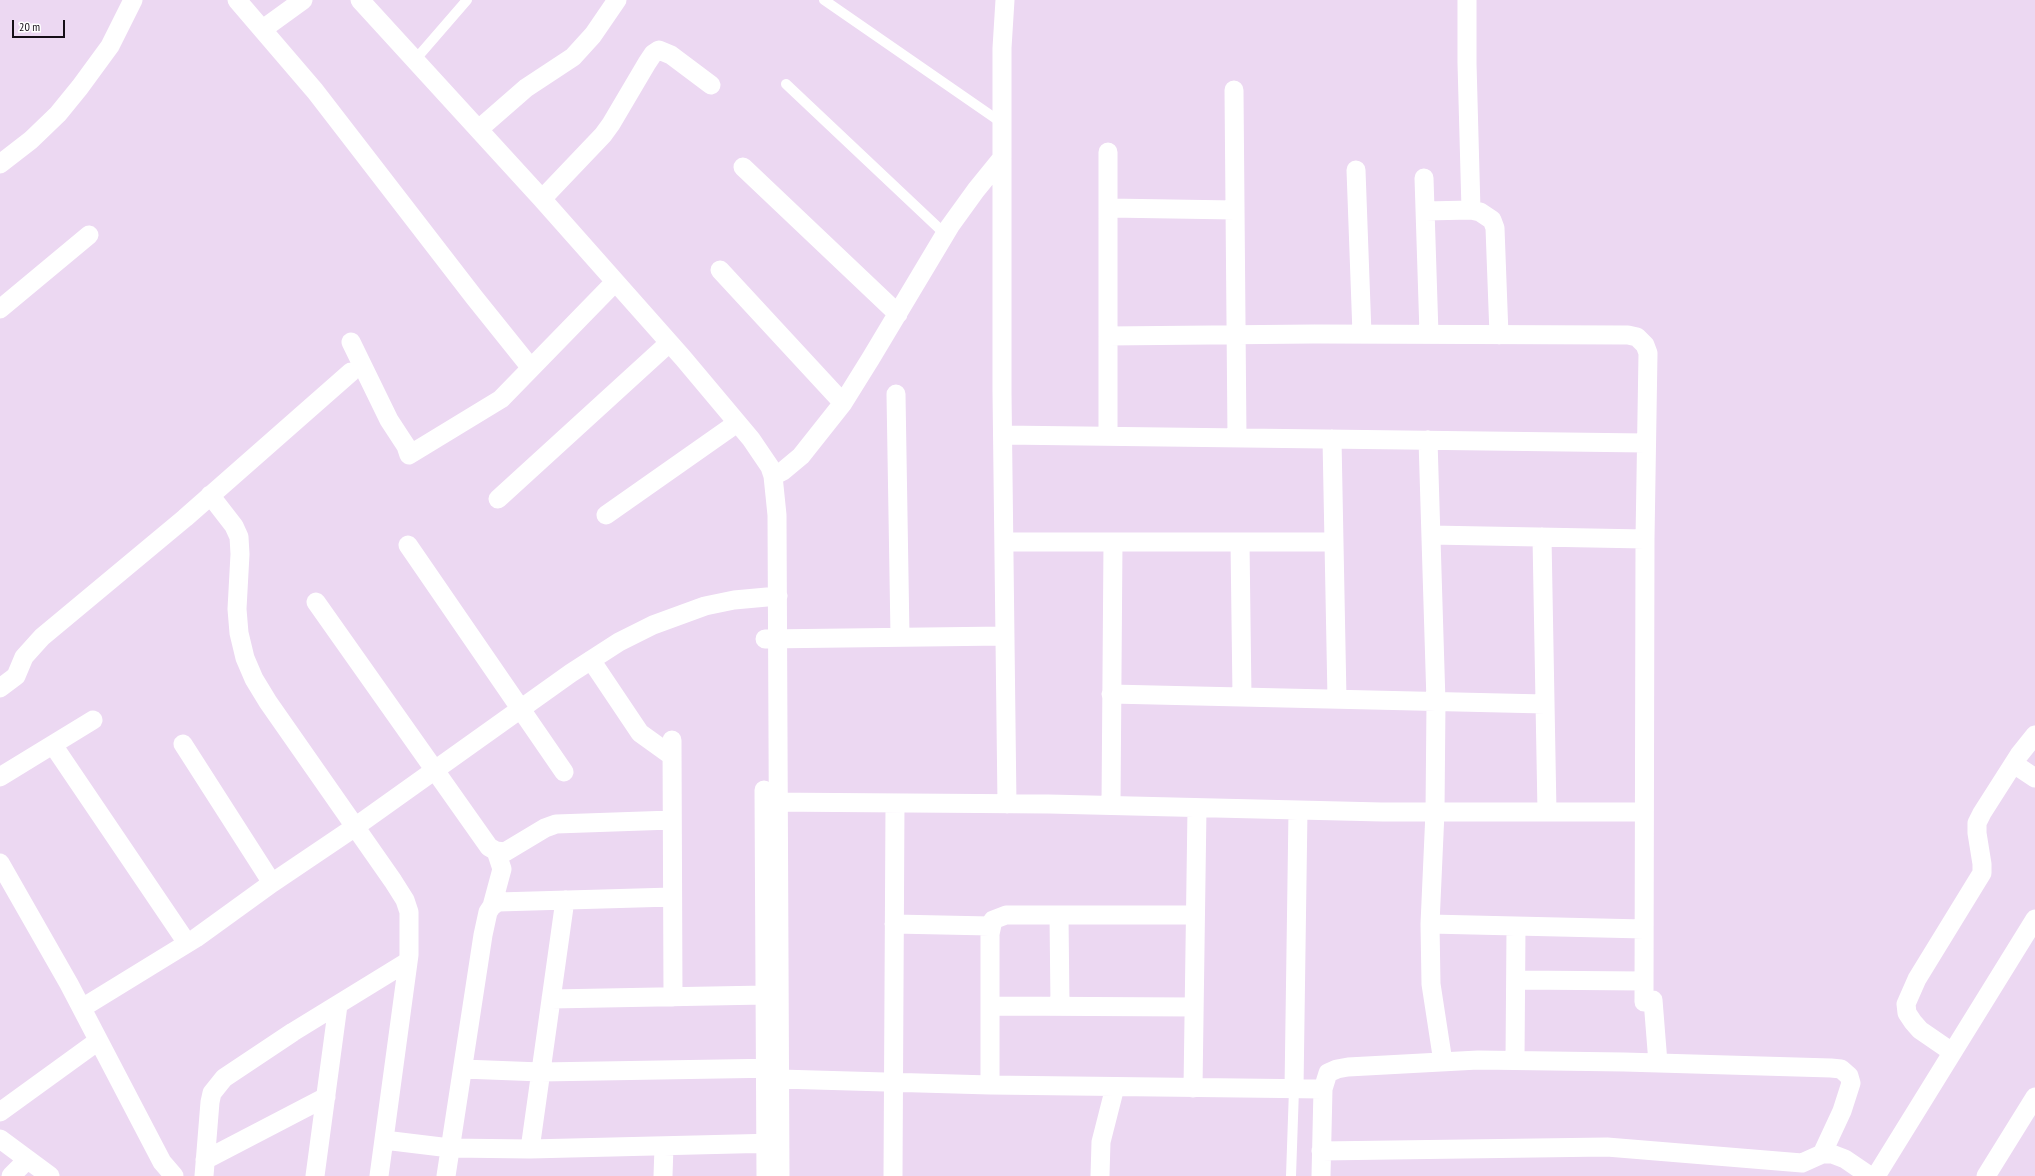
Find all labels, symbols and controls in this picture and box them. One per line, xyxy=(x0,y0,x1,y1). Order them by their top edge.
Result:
scale bar xyxy=(14,12,67,38)
text: 20 m xyxy=(19,19,40,34)

